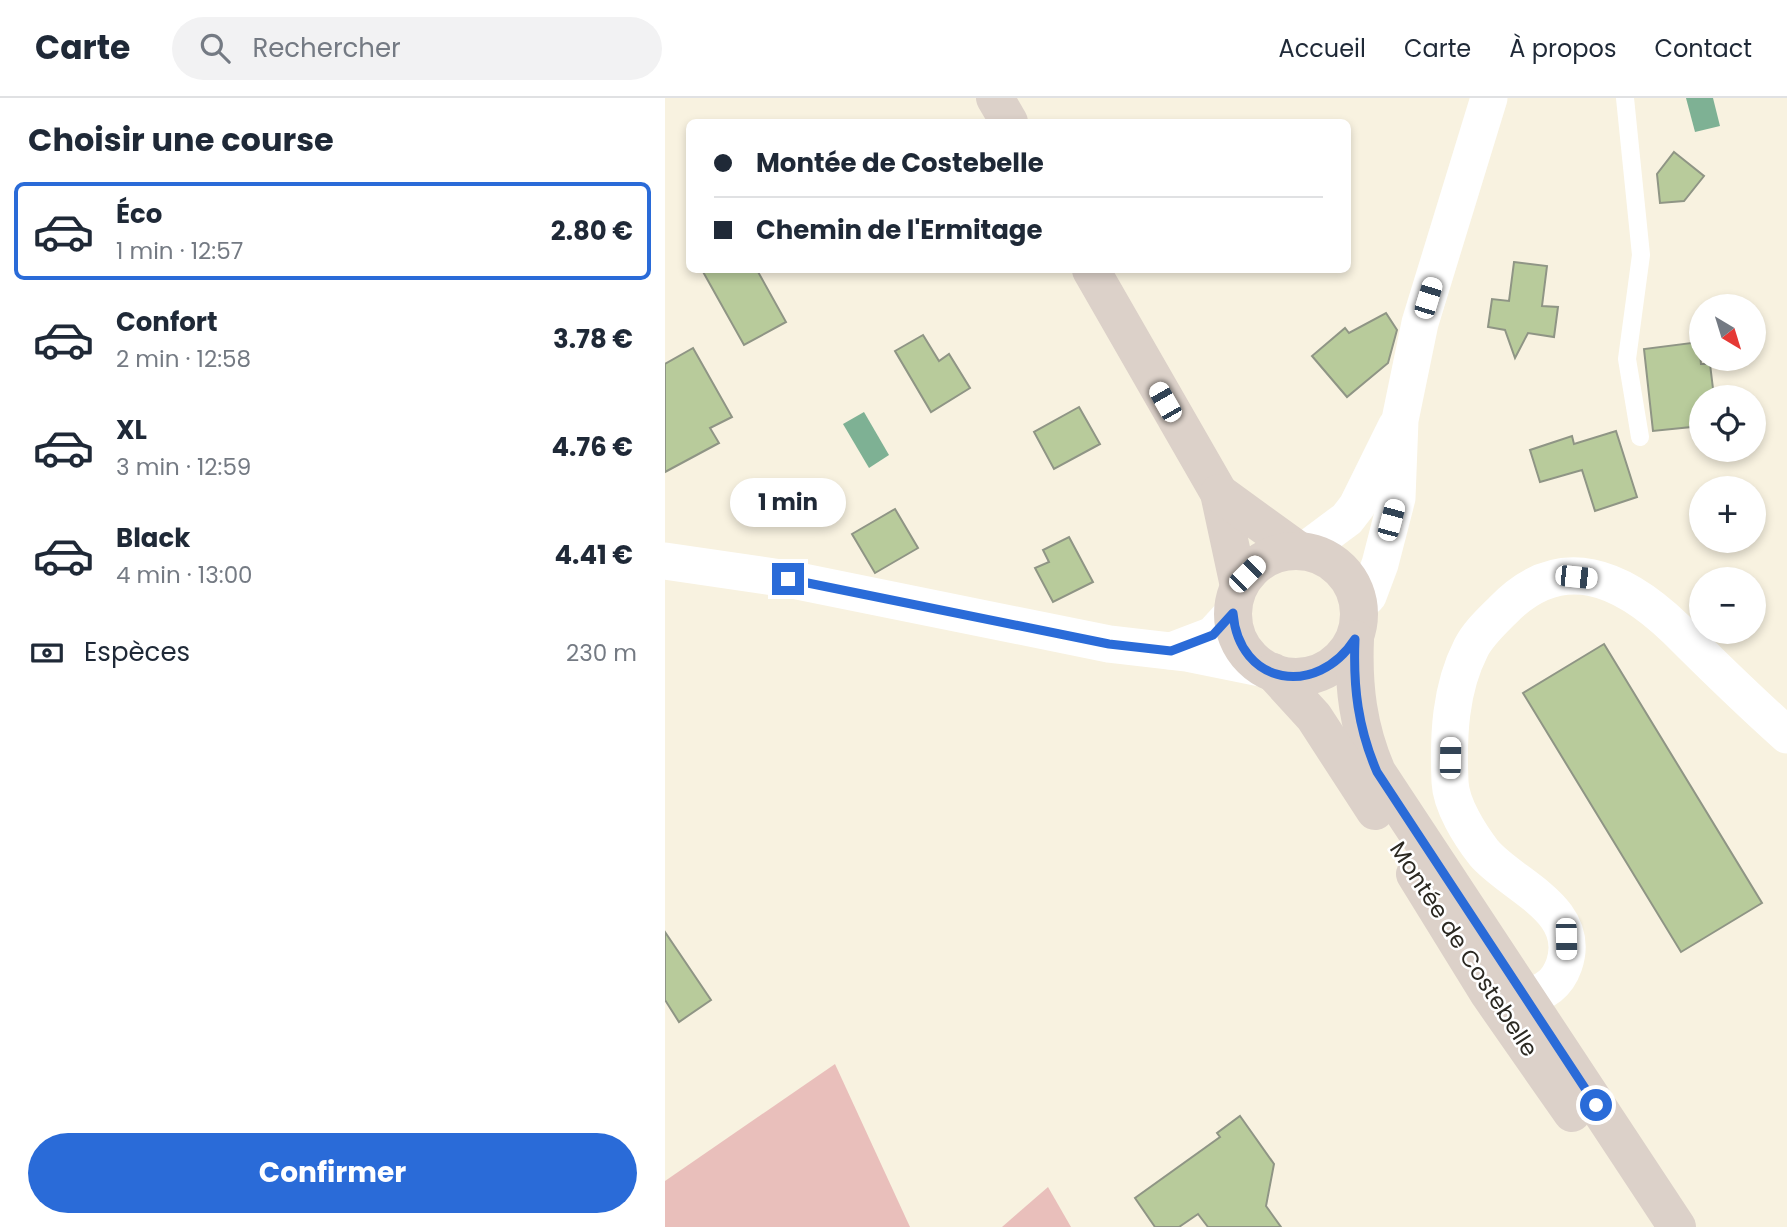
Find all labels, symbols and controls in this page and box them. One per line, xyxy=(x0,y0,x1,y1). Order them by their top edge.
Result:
search box xyxy=(172,17,662,80)
text: Carte xyxy=(35,24,130,71)
icon: search xyxy=(196,29,234,67)
text: Rechercher xyxy=(252,30,401,66)
text: Accueil xyxy=(1279,32,1366,65)
text: Carte xyxy=(1404,32,1471,65)
text: À propos xyxy=(1509,32,1616,65)
text: Contact xyxy=(1654,32,1752,65)
text: Choisir une course xyxy=(28,117,334,162)
text: Montée de Costebelle xyxy=(756,145,1044,181)
text: Éco xyxy=(116,196,162,232)
icon: car xyxy=(32,200,95,263)
text: Chemin de l'Ermitage xyxy=(756,212,1042,248)
text: 2.80 € xyxy=(551,213,633,249)
text: 1 min · 12:57 xyxy=(116,235,243,267)
car xyxy=(1412,275,1445,321)
north arrow xyxy=(1689,294,1766,371)
map controls xyxy=(1689,294,1766,644)
text: Confort xyxy=(116,304,218,340)
icon: car xyxy=(32,308,95,371)
text: 3.78 € xyxy=(553,321,633,357)
text: 2 min · 12:58 xyxy=(116,343,251,375)
car xyxy=(1146,379,1185,425)
button: locate xyxy=(1689,385,1766,462)
text: XL xyxy=(116,412,147,448)
icon: car xyxy=(32,416,95,479)
text: 4.76 € xyxy=(551,429,633,465)
text: 3 min · 12:59 xyxy=(116,451,251,483)
button: + xyxy=(1689,476,1766,553)
callout: 1 min xyxy=(730,477,846,526)
text: 1 min xyxy=(758,486,818,518)
car xyxy=(1376,497,1407,543)
text: Black xyxy=(116,520,190,556)
icon: car xyxy=(32,524,95,587)
text: 4.41 € xyxy=(554,537,633,573)
car xyxy=(1225,552,1270,596)
text: 4 min · 13:00 xyxy=(116,559,253,591)
route end xyxy=(772,563,804,595)
car xyxy=(1555,564,1598,590)
button: − xyxy=(1689,567,1766,644)
icon: cash xyxy=(28,634,66,672)
text: Espèces xyxy=(84,634,190,670)
text: 230 m xyxy=(566,637,637,669)
car xyxy=(1440,737,1461,779)
street label: Montée de Costebelle xyxy=(1382,835,1546,1063)
car xyxy=(1556,918,1577,960)
route start xyxy=(1580,1089,1612,1121)
button: Confirmer xyxy=(28,1133,637,1213)

